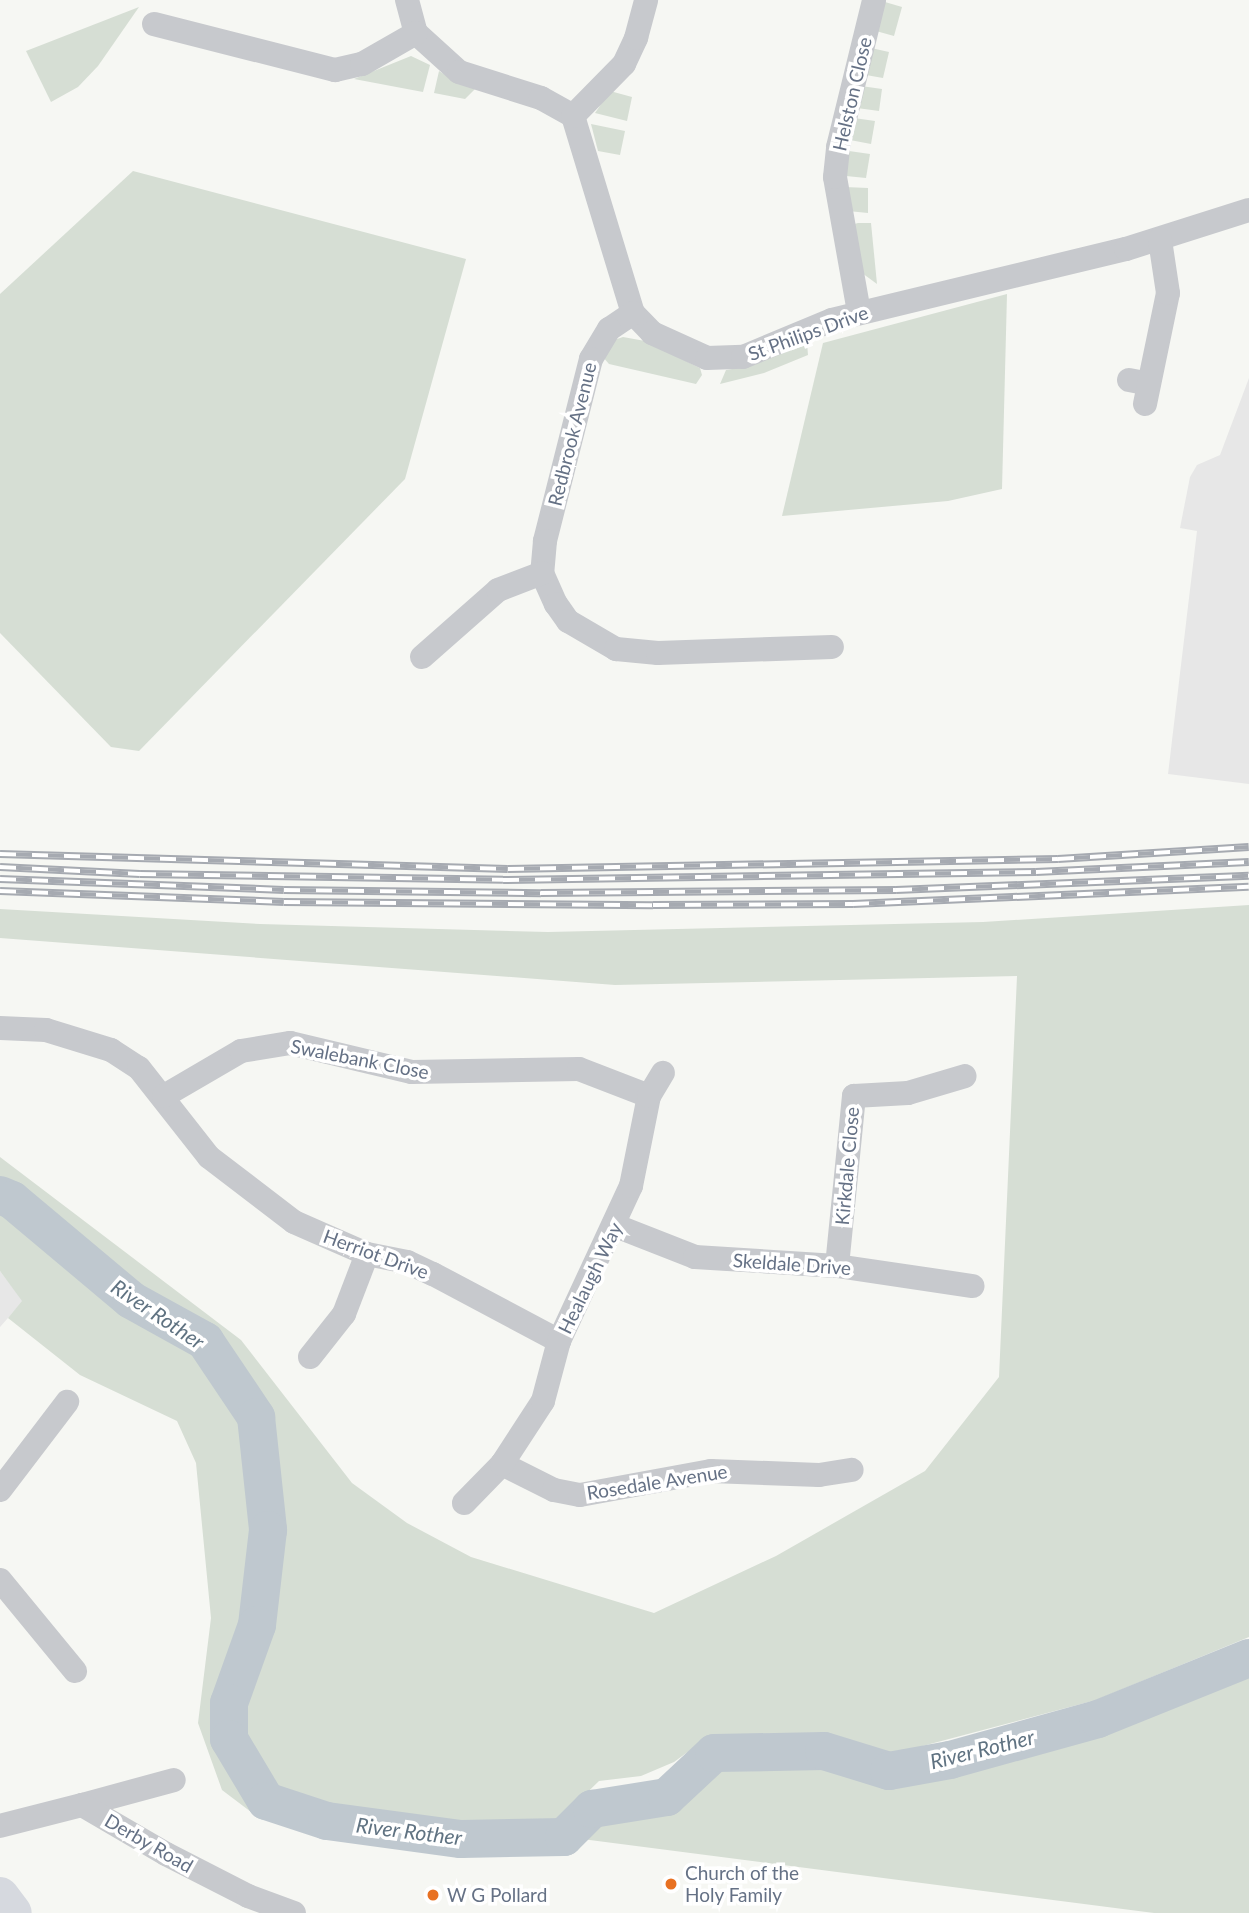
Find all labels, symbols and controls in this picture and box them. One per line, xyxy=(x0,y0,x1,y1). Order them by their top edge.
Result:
street label: Helston Close xyxy=(828,35,876,153)
street label: St Philips Drive xyxy=(745,301,871,365)
street label: Redbrook Avenue xyxy=(543,359,601,509)
street label: Swalebank Close xyxy=(289,1034,431,1084)
street label: Kirkdale Close xyxy=(830,1106,864,1226)
street label: Healaugh Way xyxy=(553,1219,627,1337)
street label: Herriot Drive xyxy=(320,1224,432,1284)
street label: Skeldale Drive xyxy=(732,1248,852,1280)
water label: River Rother xyxy=(107,1274,209,1354)
street label: Rosedale Avenue xyxy=(585,1460,729,1504)
water label: River Rother xyxy=(927,1724,1037,1774)
street label: Derby Road xyxy=(101,1809,197,1877)
water label: River Rother xyxy=(354,1812,464,1850)
place label: Church of the Holy Family xyxy=(685,1862,799,1906)
marker: Church of the Holy Family xyxy=(663,1876,679,1892)
place label: W G Pollard xyxy=(447,1884,548,1906)
marker: W G Pollard xyxy=(425,1887,441,1903)

